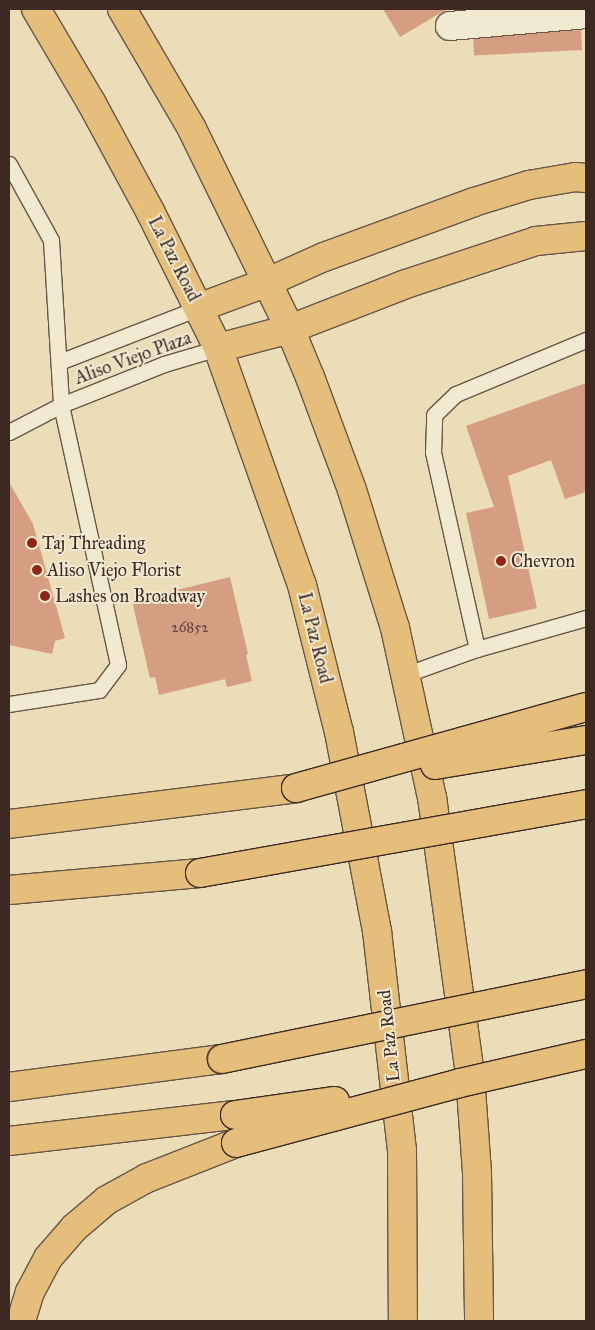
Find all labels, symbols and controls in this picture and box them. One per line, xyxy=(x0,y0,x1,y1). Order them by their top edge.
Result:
street label: La Paz Road xyxy=(143,213,205,305)
street label: Aliso Viejo Plaza xyxy=(72,327,194,389)
place label: Taj Threading xyxy=(42,532,145,554)
marker: Taj Threading xyxy=(26,537,38,549)
place label: Chevron xyxy=(511,550,575,572)
marker: Chevron xyxy=(495,555,507,567)
place label: Aliso Viejo Florist xyxy=(47,559,181,581)
marker: Aliso Viejo Florist xyxy=(31,564,43,576)
place label: Lashes on Broadway xyxy=(55,585,205,607)
marker: Lashes on Broadway xyxy=(39,590,51,602)
street label: La Paz Road xyxy=(293,590,337,686)
house number: 26852 xyxy=(171,619,209,637)
street label: La Paz Road xyxy=(373,989,405,1083)

